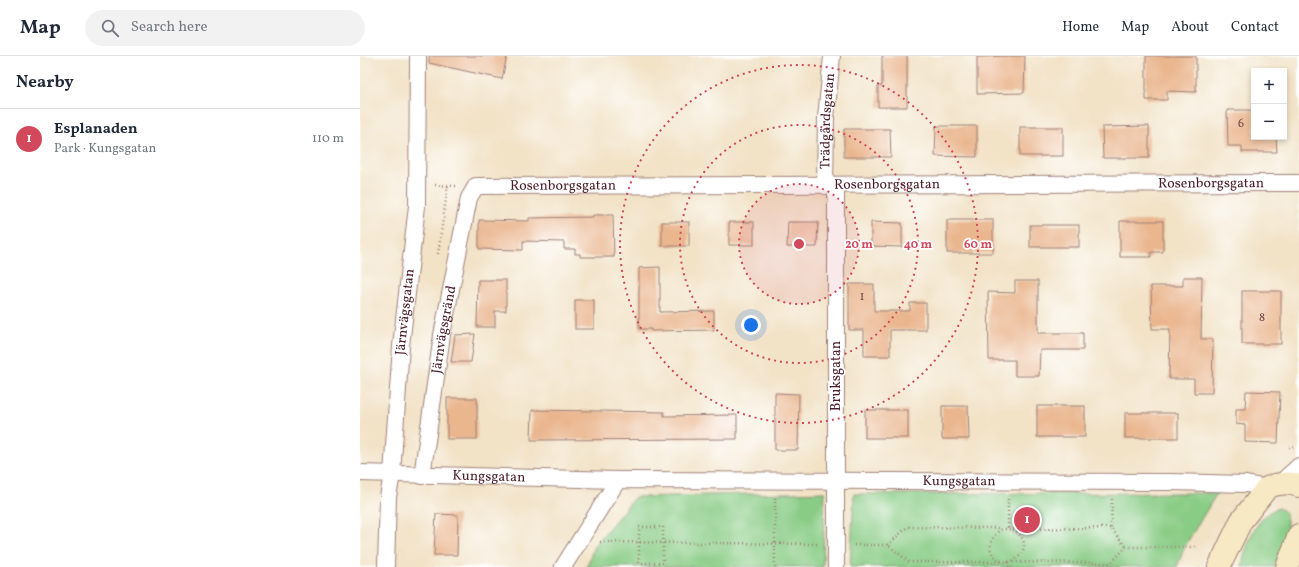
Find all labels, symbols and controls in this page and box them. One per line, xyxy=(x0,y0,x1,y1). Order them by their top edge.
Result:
search box xyxy=(85,10,365,46)
text: Map xyxy=(20,15,61,41)
icon: search xyxy=(99,17,121,39)
text: Search here xyxy=(131,17,208,38)
text: Home xyxy=(1062,18,1099,37)
text: Map xyxy=(1121,18,1149,37)
text: About xyxy=(1171,18,1209,37)
text: Contact xyxy=(1231,18,1279,37)
map controls xyxy=(1251,68,1287,140)
button: + xyxy=(1251,68,1287,104)
text: Nearby xyxy=(16,71,74,94)
street label: Trädgårdsgatan xyxy=(816,72,840,169)
button: − xyxy=(1251,104,1287,140)
house number: 6 xyxy=(1238,116,1244,132)
text: Esplanaden xyxy=(54,119,138,140)
text: 1 xyxy=(26,130,32,148)
text: 110 m xyxy=(312,130,344,148)
text: Park · Kungsgatan xyxy=(54,140,156,158)
street label: Rosenborgsgatan xyxy=(1158,174,1264,193)
street label: Rosenborgsgatan xyxy=(834,175,940,194)
street label: Rosenborgsgatan xyxy=(510,176,616,195)
centre of rings xyxy=(792,237,806,251)
text: 20 m xyxy=(845,237,873,253)
text: 40 m xyxy=(904,237,933,253)
text: 60 m xyxy=(964,237,992,253)
street label: Järnvägsgatan xyxy=(391,268,419,356)
street label: Järnvägsgränd xyxy=(427,284,461,375)
house number: 1 xyxy=(860,289,864,305)
house number: 8 xyxy=(1259,310,1265,326)
your location xyxy=(741,315,761,335)
street label: Bruksgatan xyxy=(827,341,846,411)
street label: Kungsgatan xyxy=(452,466,526,487)
street label: Kungsgatan xyxy=(922,472,996,491)
pin: 1 xyxy=(1014,505,1040,535)

